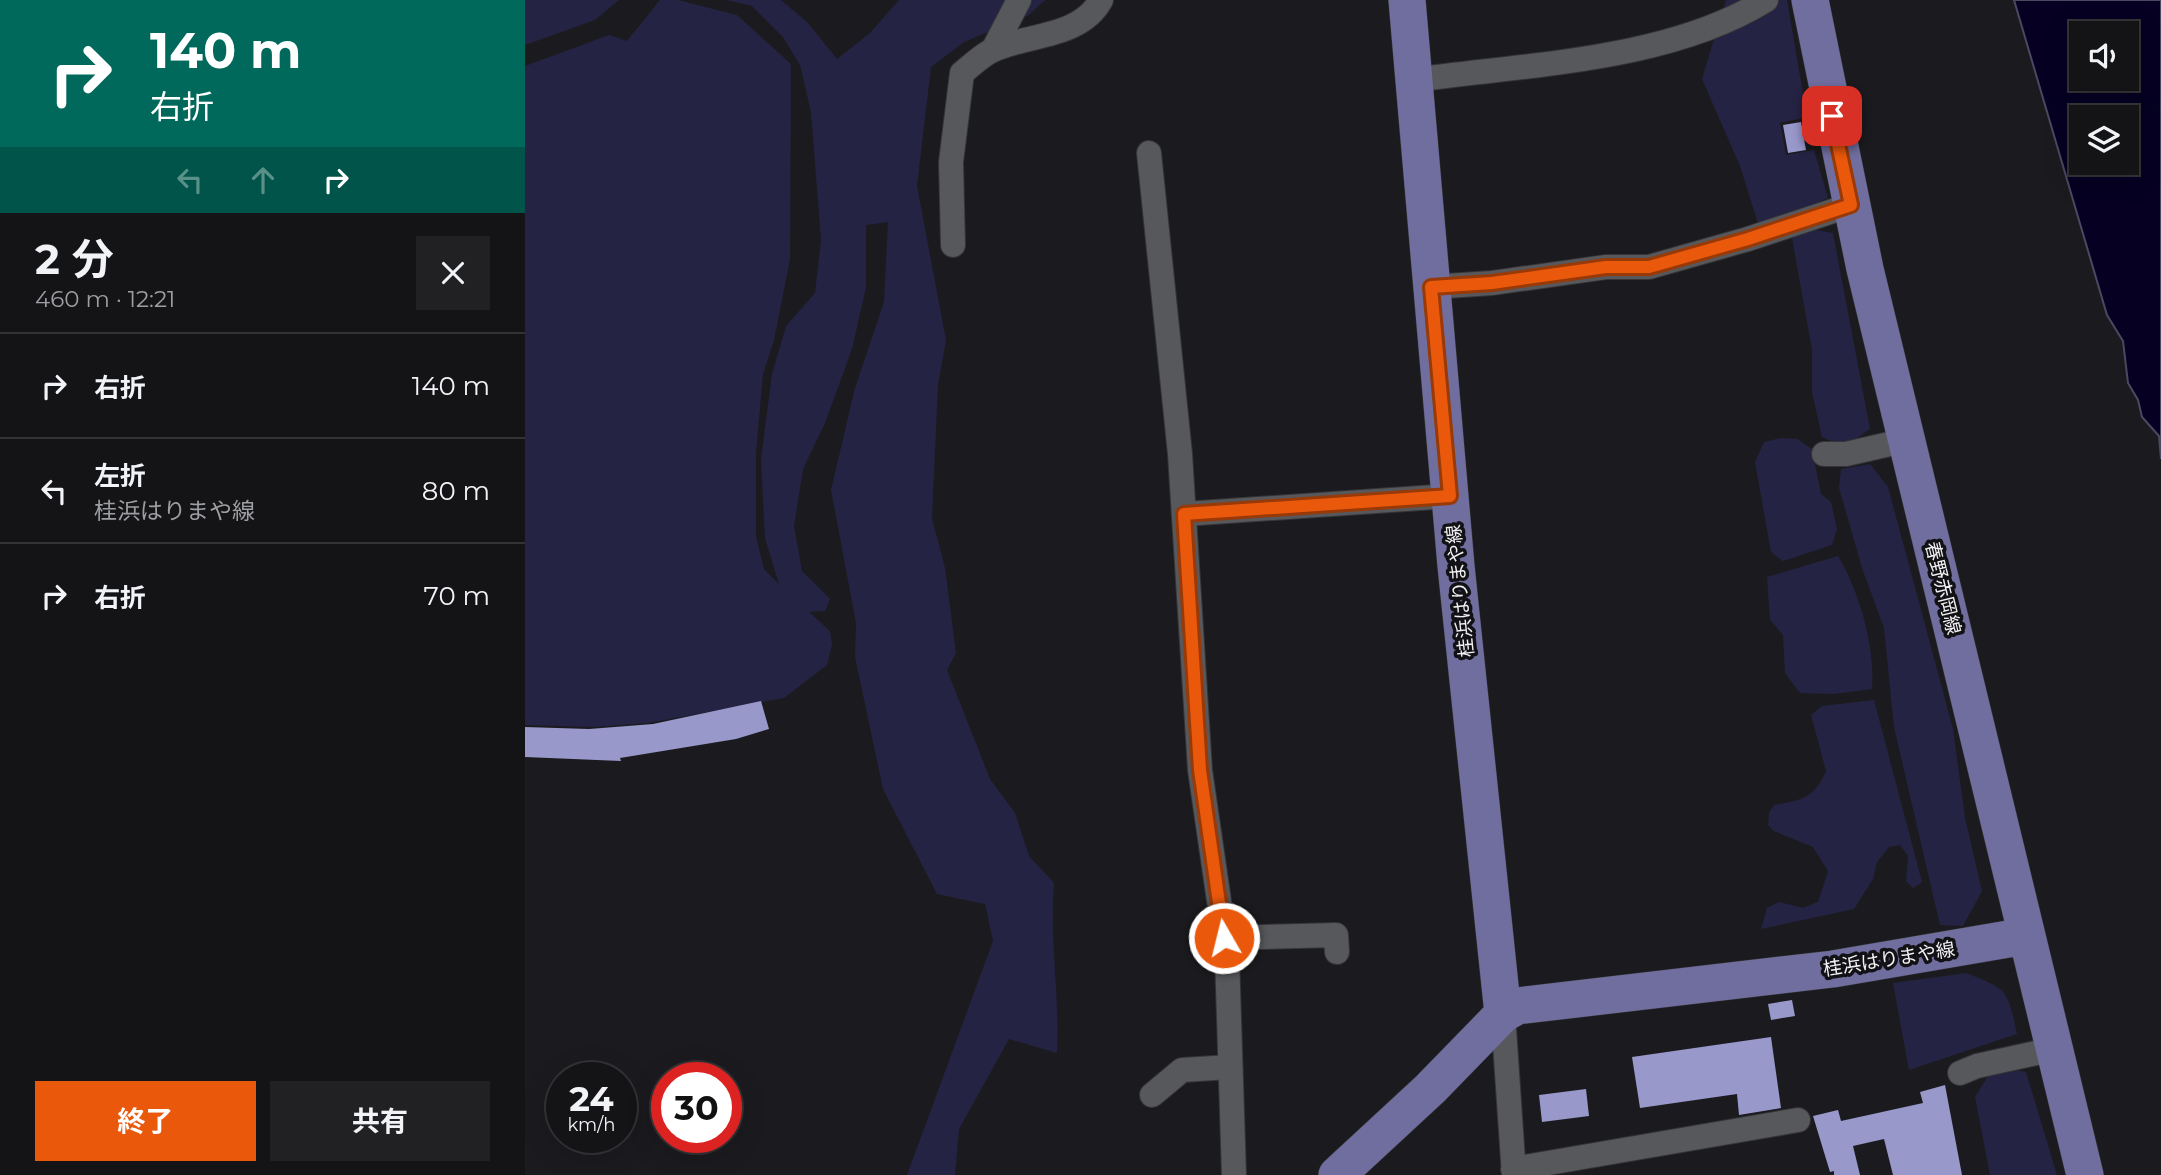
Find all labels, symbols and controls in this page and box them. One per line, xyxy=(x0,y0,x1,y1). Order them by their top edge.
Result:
text: 140 m xyxy=(150,21,302,80)
map controls xyxy=(2069,21,2139,175)
button: sound xyxy=(2069,21,2139,91)
icon: right xyxy=(35,28,126,119)
pin xyxy=(1802,86,1862,146)
text: 右折 xyxy=(150,87,214,126)
icon: arrive xyxy=(1813,97,1851,135)
button: layers xyxy=(2069,105,2139,175)
icon: left xyxy=(171,161,209,199)
icon: ahead xyxy=(244,161,282,199)
icon: right xyxy=(317,161,355,199)
text: 2 分 xyxy=(35,233,114,285)
button: close xyxy=(416,236,490,310)
text: 460 m · 12:21 xyxy=(35,285,175,313)
icon: right xyxy=(35,367,73,405)
text: 140 m xyxy=(412,370,490,402)
text: 右折 xyxy=(94,372,146,404)
text: 左折 xyxy=(94,460,146,492)
icon: left xyxy=(35,472,73,510)
text: 80 m xyxy=(422,475,490,507)
text: 桂浜はりまや線 xyxy=(94,497,255,525)
street label: 桂浜はりまや線 xyxy=(1442,524,1478,658)
street label: 春野赤岡線 xyxy=(1920,539,1966,637)
icon: right xyxy=(35,577,73,615)
text: 70 m xyxy=(424,580,490,612)
text: 右折 xyxy=(94,582,146,614)
position arrow xyxy=(1187,901,1261,975)
street label: 桂浜はりまや線 xyxy=(1822,937,1956,981)
speed limit sign: 30 xyxy=(651,1062,742,1153)
text: 24 xyxy=(569,1077,614,1120)
button: 終了 xyxy=(35,1081,256,1161)
button: 共有 xyxy=(270,1081,490,1161)
text: km/h xyxy=(567,1114,616,1136)

